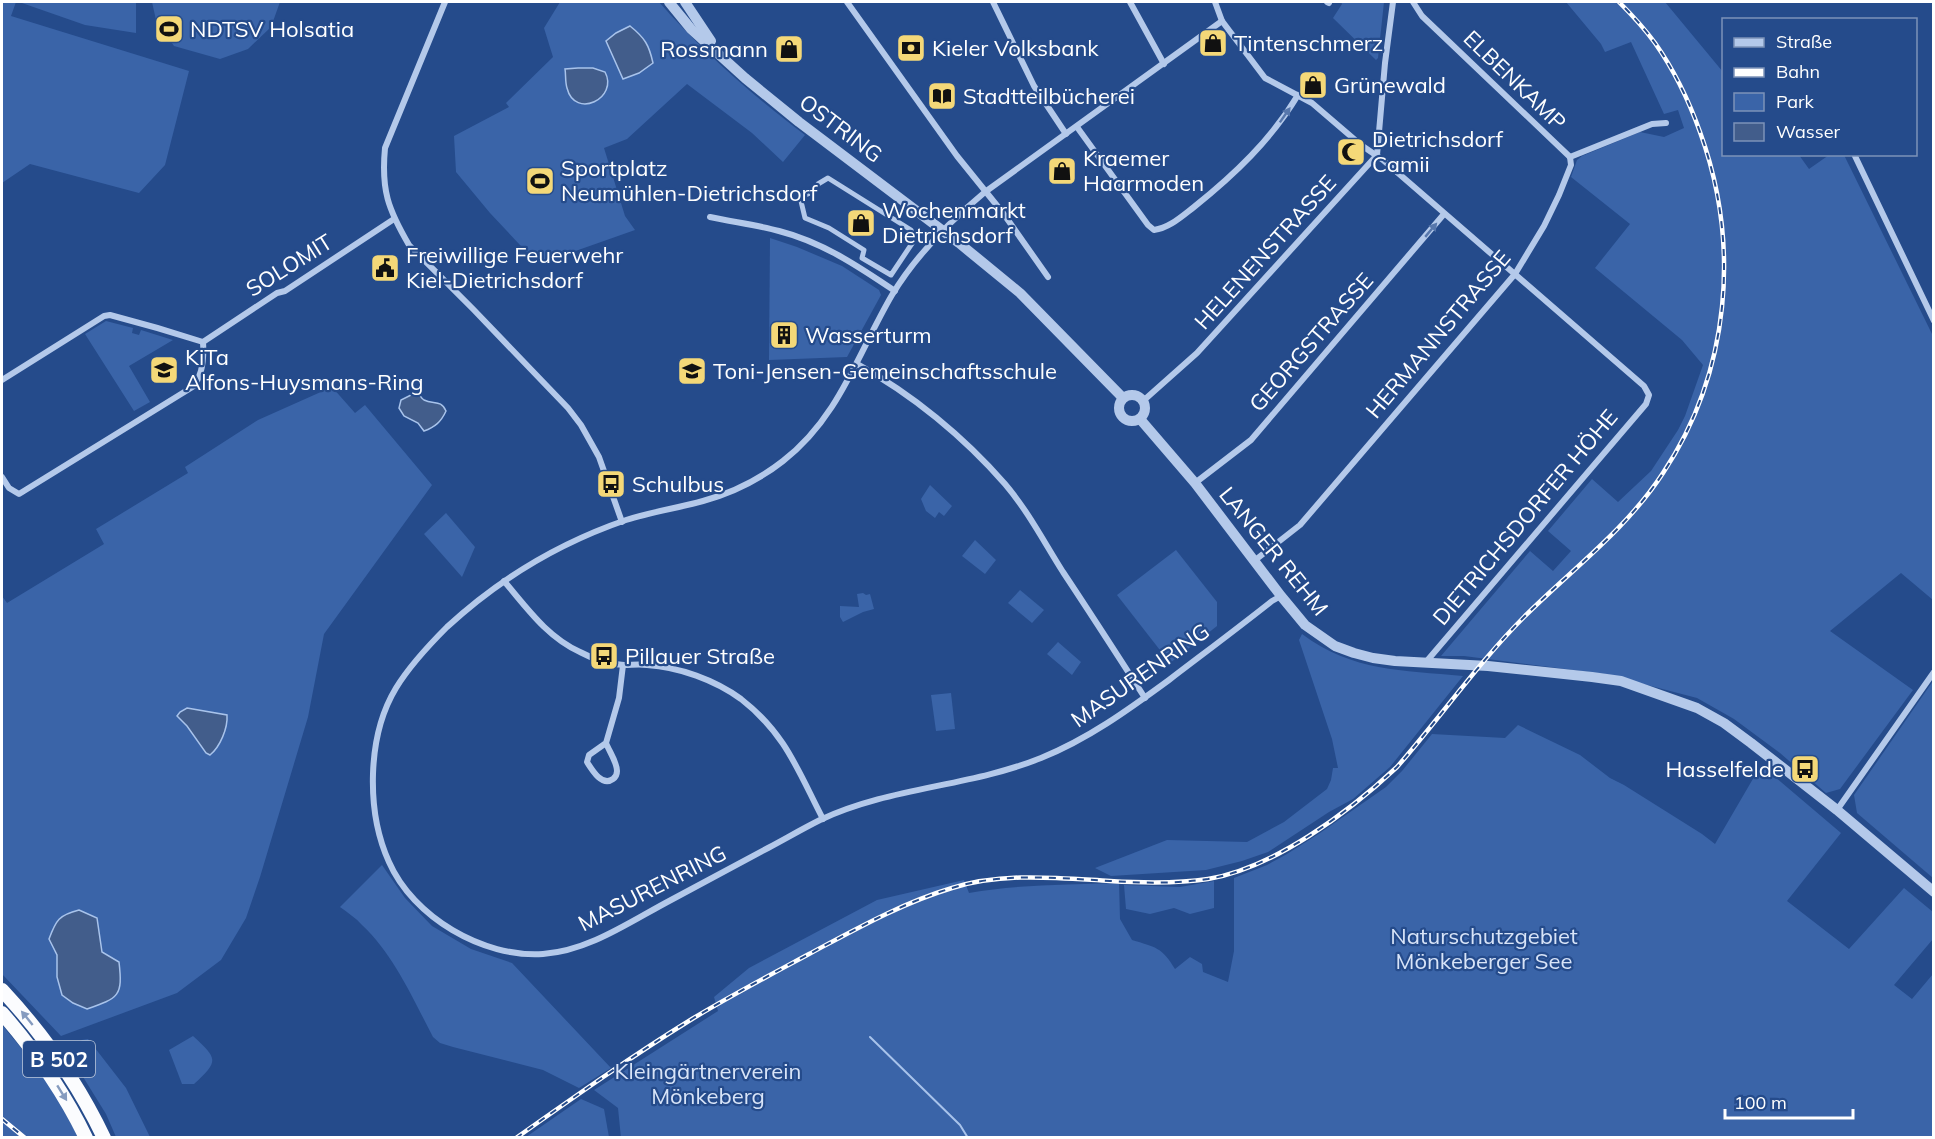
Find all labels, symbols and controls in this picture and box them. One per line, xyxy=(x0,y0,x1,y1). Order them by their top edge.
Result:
sports icon: NDTSV Holsatia xyxy=(153,13,185,45)
place label: NDTSV Holsatia xyxy=(190,15,354,43)
legend xyxy=(1722,18,1917,156)
street label: ELBENKAMP xyxy=(1458,24,1572,136)
shop icon: Tintenschmerz xyxy=(1197,27,1229,59)
place label: Tintenschmerz xyxy=(1234,29,1383,57)
text: Straße xyxy=(1776,30,1832,53)
bank icon: Kieler Volksbank xyxy=(895,32,927,64)
shop icon: Rossmann xyxy=(773,33,805,65)
place label: Kieler Volksbank xyxy=(932,34,1099,62)
place label: Rossmann xyxy=(660,35,768,63)
text: Bahn xyxy=(1776,60,1820,83)
shop icon: Grünewald xyxy=(1297,69,1329,101)
place label: Grünewald xyxy=(1334,71,1446,99)
library icon: Stadtteilbücherei xyxy=(926,80,958,112)
place label: Stadtteilbücherei xyxy=(963,82,1135,110)
street label: OSTRING xyxy=(794,88,888,168)
text: Park xyxy=(1776,90,1815,113)
one-way arrow xyxy=(1279,108,1291,124)
text: Wasser xyxy=(1776,120,1840,143)
place label: Dietrichsdorf Camii xyxy=(1372,125,1504,178)
mosque icon: Dietrichsdorf Camii xyxy=(1335,136,1367,168)
place label: Kraemer Haarmoden xyxy=(1083,144,1204,197)
place label: Sportplatz Neumühlen-Dietrichsdorf xyxy=(561,154,818,207)
shop icon: Kraemer Haarmoden xyxy=(1046,155,1078,187)
sports icon: Sportplatz Neumühlen-Dietrichsdorf xyxy=(524,165,556,197)
street label: HELENENSTRASSE xyxy=(1188,169,1342,335)
place label: Wochenmarkt Dietrichsdorf xyxy=(882,196,1026,249)
shop icon: Wochenmarkt Dietrichsdorf xyxy=(845,207,877,239)
one-way arrow xyxy=(1424,223,1437,238)
street label: SOLOMIT xyxy=(241,227,337,303)
place label: Freiwillige Feuerwehr Kiel-Dietrichsdorf xyxy=(406,241,623,294)
street label: HERMANNSTRASSE xyxy=(1359,244,1517,424)
public building icon: Freiwillige Feuerwehr Kiel-Dietrichsdorf xyxy=(369,252,401,284)
street label: GEORGSTRASSE xyxy=(1243,267,1379,417)
building icon: Wasserturm xyxy=(768,319,800,351)
place label: Wasserturm xyxy=(805,321,931,349)
place label: KiTa Alfons-Huysmans-Ring xyxy=(185,343,424,396)
school or university icon: KiTa Alfons-Huysmans-Ring xyxy=(148,354,180,386)
school or university icon: Toni-Jensen-Gemeinschaftsschule xyxy=(676,355,708,387)
place label: Toni-Jensen-Gemeinschaftsschule xyxy=(713,357,1057,385)
street label: DIETRICHSDORFER HÖHE xyxy=(1426,403,1624,631)
bus stop icon: Schulbus xyxy=(595,468,627,500)
place label: Schulbus xyxy=(632,470,724,498)
street label: LANGER REHM xyxy=(1213,481,1335,621)
street label: MASURENRING xyxy=(1065,617,1215,733)
bus stop icon: Pillauer Straße xyxy=(588,640,620,672)
place label: Pillauer Straße xyxy=(625,642,775,670)
bus stop icon: Hasselfelde xyxy=(1789,753,1821,785)
place label: Hasselfelde xyxy=(1665,755,1784,783)
street label: MASURENRING xyxy=(573,839,731,937)
park label: Naturschutzgebiet Mönkeberger See xyxy=(1390,922,1578,975)
one-way arrow xyxy=(21,1011,34,1026)
road number: B 502 xyxy=(23,1041,95,1077)
park label: Kleingärtnerverein Mönkeberg xyxy=(615,1057,801,1110)
scale bar xyxy=(1725,1082,1852,1120)
one-way arrow xyxy=(57,1085,68,1101)
text: 100 m xyxy=(1734,1091,1787,1114)

